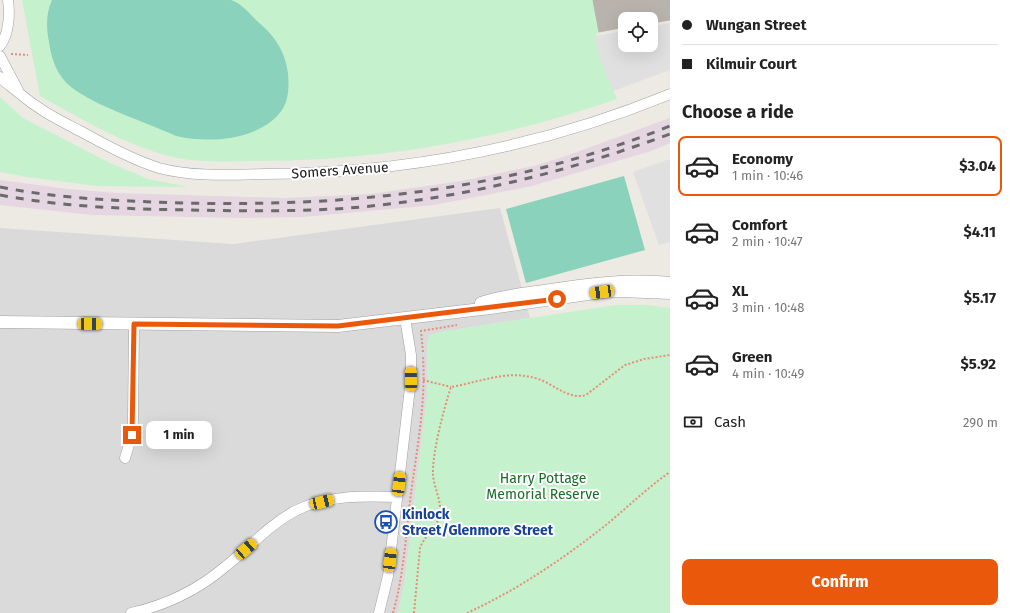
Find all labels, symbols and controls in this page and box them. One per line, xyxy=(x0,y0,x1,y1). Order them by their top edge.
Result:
map controls xyxy=(618,12,658,52)
button: locate xyxy=(618,12,658,52)
text: Wungan Street xyxy=(706,16,806,34)
text: Kilmuir Court xyxy=(706,55,797,73)
text: Choose a ride xyxy=(682,101,794,123)
icon: car xyxy=(684,148,720,184)
text: Economy xyxy=(732,150,793,168)
text: $3.04 xyxy=(959,157,996,175)
street label: Somers Avenue xyxy=(291,159,389,182)
text: 1 min · 10:46 xyxy=(732,168,803,183)
icon: car xyxy=(684,214,720,250)
text: Comfort xyxy=(732,216,788,234)
text: $4.11 xyxy=(964,223,996,241)
text: 2 min · 10:47 xyxy=(732,234,803,249)
icon: car xyxy=(684,280,720,316)
text: XL xyxy=(732,282,748,300)
car xyxy=(589,284,615,300)
text: $5.17 xyxy=(964,289,996,307)
route start xyxy=(548,290,566,308)
text: 3 min · 10:48 xyxy=(732,300,804,315)
car xyxy=(78,318,102,330)
icon: car xyxy=(684,346,720,382)
text: Green xyxy=(732,348,772,366)
text: $5.92 xyxy=(961,355,996,373)
text: 4 min · 10:49 xyxy=(732,366,804,381)
car xyxy=(405,367,417,391)
icon: cash xyxy=(682,411,704,433)
text: Cash xyxy=(714,413,746,431)
text: 290 m xyxy=(963,415,998,430)
callout: 1 min xyxy=(146,421,212,449)
route end xyxy=(123,426,141,444)
text: 1 min xyxy=(163,427,195,442)
park label: Harry Pottage Memorial Reserve xyxy=(486,470,600,503)
car xyxy=(392,471,406,497)
car xyxy=(309,493,335,511)
place label: Kinlock Street/Glenmore Street xyxy=(402,506,554,539)
bus stop icon: Kinlock Street/Glenmore Street xyxy=(373,509,399,535)
car xyxy=(233,537,259,561)
car xyxy=(383,547,397,573)
button: Confirm xyxy=(682,559,998,605)

